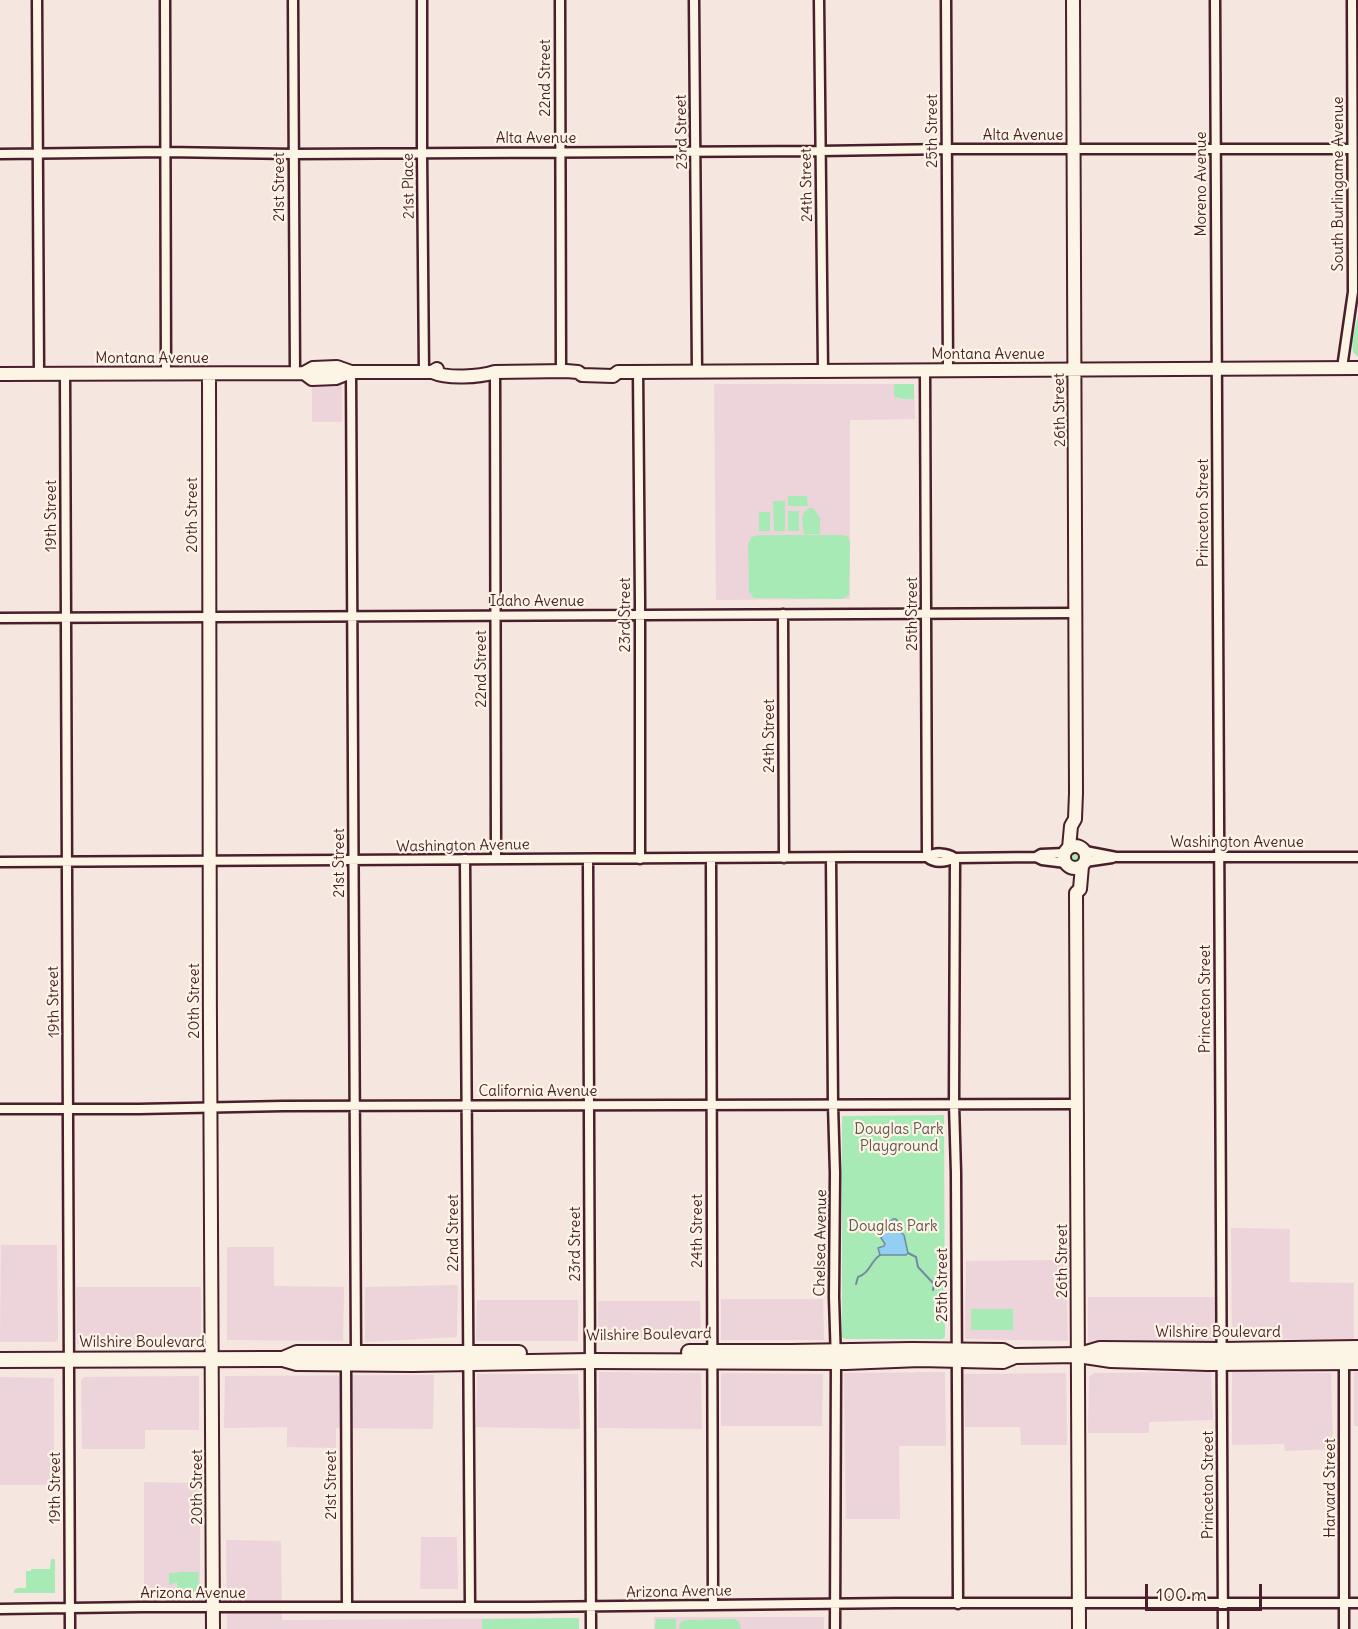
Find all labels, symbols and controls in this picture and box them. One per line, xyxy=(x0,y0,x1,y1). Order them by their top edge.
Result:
street label: 22nd Street xyxy=(537,39,555,117)
street label: 23rd Street xyxy=(672,94,692,170)
street label: 25th Street xyxy=(924,94,942,168)
street label: South Burlingame Avenue xyxy=(1330,97,1348,271)
street label: Alta Avenue xyxy=(983,127,1063,145)
street label: Alta Avenue xyxy=(496,130,576,148)
street label: Moreno Avenue xyxy=(1193,131,1211,237)
street label: 24th Street xyxy=(797,148,817,222)
street label: 21st Street xyxy=(271,152,289,222)
street label: 21st Place xyxy=(399,153,419,219)
street label: Montana Avenue xyxy=(931,346,1045,364)
street label: Montana Avenue xyxy=(95,350,209,368)
street label: 26th Street xyxy=(1050,373,1070,447)
street label: Princeton Street xyxy=(1195,459,1213,567)
street label: 20th Street xyxy=(184,477,202,553)
street label: 19th Street xyxy=(43,480,61,552)
street label: 23rd Street xyxy=(617,577,635,653)
street label: 25th Street xyxy=(904,577,922,651)
street label: Idaho Avenue xyxy=(490,593,584,611)
street label: 22nd Street xyxy=(473,630,491,708)
street label: 24th Street xyxy=(761,699,779,773)
street label: 21st Street xyxy=(331,828,349,898)
street label: Washington Avenue xyxy=(1170,834,1304,852)
street label: Washington Avenue xyxy=(396,836,530,856)
street label: Princeton Street xyxy=(1197,945,1215,1053)
street label: 20th Street xyxy=(186,963,204,1039)
street label: 19th Street xyxy=(44,966,64,1038)
street label: California Avenue xyxy=(479,1083,597,1101)
park label: Douglas Park Playground xyxy=(854,1121,944,1156)
street label: Chelsea Avenue xyxy=(811,1189,831,1297)
street label: 22nd Street xyxy=(445,1194,463,1272)
street label: 24th Street xyxy=(689,1194,707,1268)
street label: 23rd Street xyxy=(567,1206,585,1282)
park label: Douglas Park xyxy=(848,1218,938,1236)
street label: 26th Street xyxy=(1054,1224,1072,1298)
street label: 25th Street xyxy=(934,1248,952,1322)
street label: Wilshire Boulevard xyxy=(1155,1324,1281,1342)
street label: Wilshire Boulevard xyxy=(586,1325,712,1345)
street label: Wilshire Boulevard xyxy=(79,1334,205,1352)
street label: Princeton Street xyxy=(1200,1431,1218,1539)
street label: Harvard Street xyxy=(1322,1438,1340,1538)
street label: 20th Street xyxy=(189,1449,207,1525)
street label: 21st Street xyxy=(323,1450,341,1520)
street label: 19th Street xyxy=(47,1452,65,1524)
scale bar xyxy=(1148,1572,1265,1610)
street label: Arizona Avenue xyxy=(626,1582,732,1602)
text: 100 m xyxy=(1156,1583,1207,1606)
street label: Arizona Avenue xyxy=(140,1585,246,1603)

